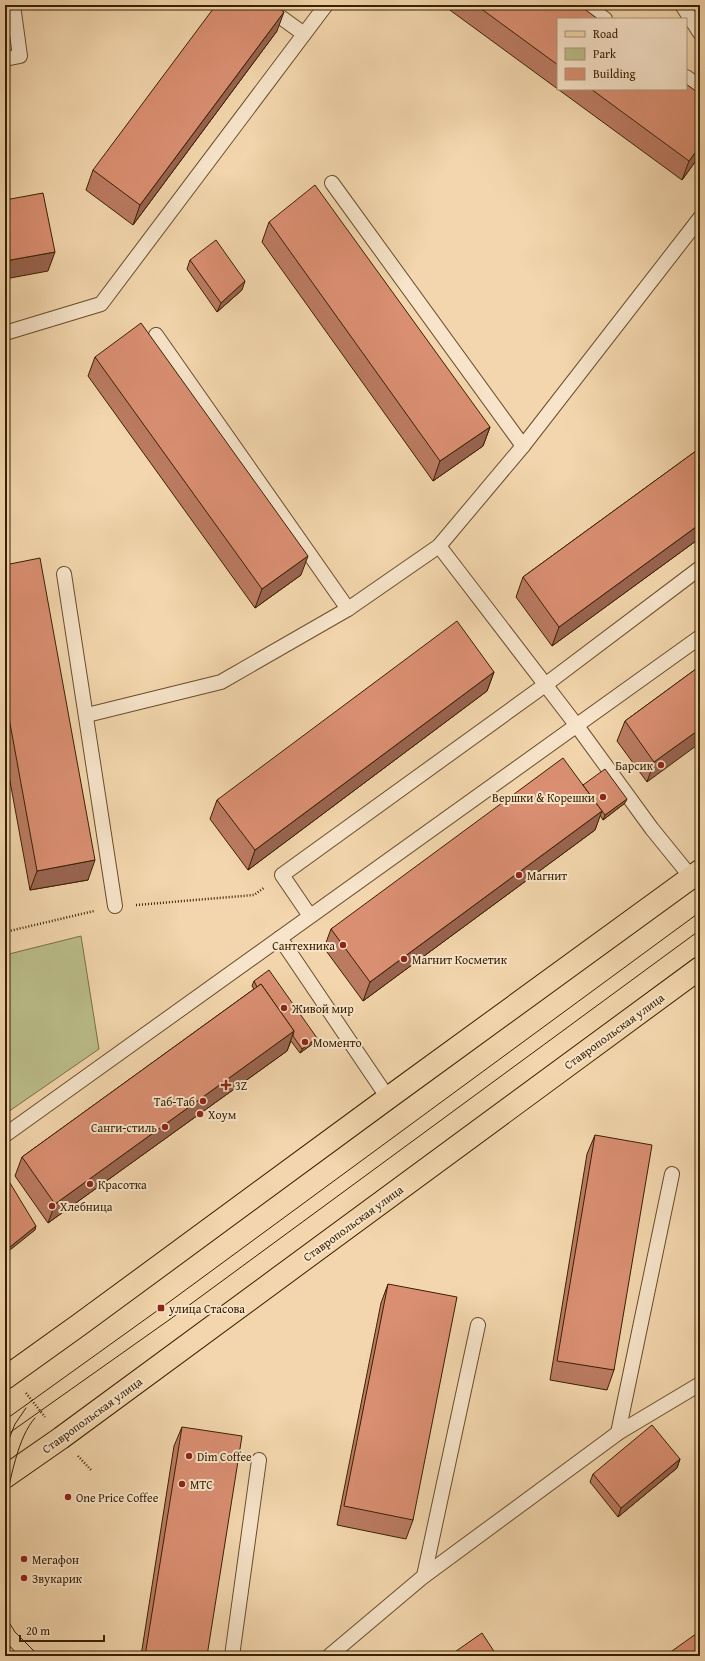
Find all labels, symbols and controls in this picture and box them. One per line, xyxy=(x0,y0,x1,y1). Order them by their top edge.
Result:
legend xyxy=(557,18,687,90)
text: Road xyxy=(593,25,619,42)
text: Park xyxy=(593,45,617,62)
text: Building xyxy=(593,65,636,82)
place label: Барсик xyxy=(615,757,654,774)
marker: Барсик xyxy=(656,760,666,770)
place label: Вершки & Корешки xyxy=(492,789,595,806)
marker: Вершки & Корешки xyxy=(598,792,608,802)
place label: Магнит xyxy=(527,867,567,884)
marker: Магнит xyxy=(514,870,524,880)
place label: Сантехника xyxy=(272,937,335,954)
marker: Сантехника xyxy=(338,940,348,950)
place label: Магнит Косметик xyxy=(412,951,508,968)
marker: Магнит Косметик xyxy=(399,954,409,964)
street label: Ставропольская улица xyxy=(560,989,668,1073)
place label: Живой мир xyxy=(291,1000,354,1017)
marker: Живой мир xyxy=(279,1003,289,1013)
place label: Моменто xyxy=(313,1034,362,1051)
marker: Моменто xyxy=(300,1037,310,1047)
place label: 3Z xyxy=(235,1077,247,1094)
marker: 3Z xyxy=(220,1079,232,1091)
place label: Таб-Таб xyxy=(154,1093,195,1110)
marker: Таб-Таб xyxy=(198,1096,208,1106)
place label: Хоум xyxy=(208,1106,237,1123)
marker: Хоум xyxy=(195,1109,205,1119)
place label: Санги-стиль xyxy=(91,1119,157,1136)
marker: Санги-стиль xyxy=(160,1122,170,1132)
place label: Красотка xyxy=(98,1176,147,1193)
marker: Красотка xyxy=(85,1179,95,1189)
street label: Ставропольская улица xyxy=(299,1181,407,1265)
place label: Хлебница xyxy=(60,1198,113,1215)
marker: Хлебница xyxy=(47,1201,57,1211)
place label: улица Стасова xyxy=(168,1300,245,1317)
marker: улица Стасова xyxy=(156,1303,166,1313)
street label: Ставропольская улица xyxy=(38,1373,146,1457)
place label: Dim Coffee xyxy=(197,1448,252,1465)
marker: Dim Coffee xyxy=(184,1451,194,1461)
place label: МТС xyxy=(190,1476,213,1493)
marker: МТС xyxy=(177,1479,187,1489)
place label: One Price Coffee xyxy=(76,1489,159,1506)
marker: One Price Coffee xyxy=(63,1492,73,1502)
place label: Мегафон xyxy=(32,1551,79,1568)
marker: Мегафон xyxy=(19,1554,29,1564)
place label: Звукарик xyxy=(32,1570,83,1587)
marker: Звукарик xyxy=(19,1573,29,1583)
scale bar xyxy=(20,1617,104,1643)
text: 20 m xyxy=(26,1622,50,1639)

